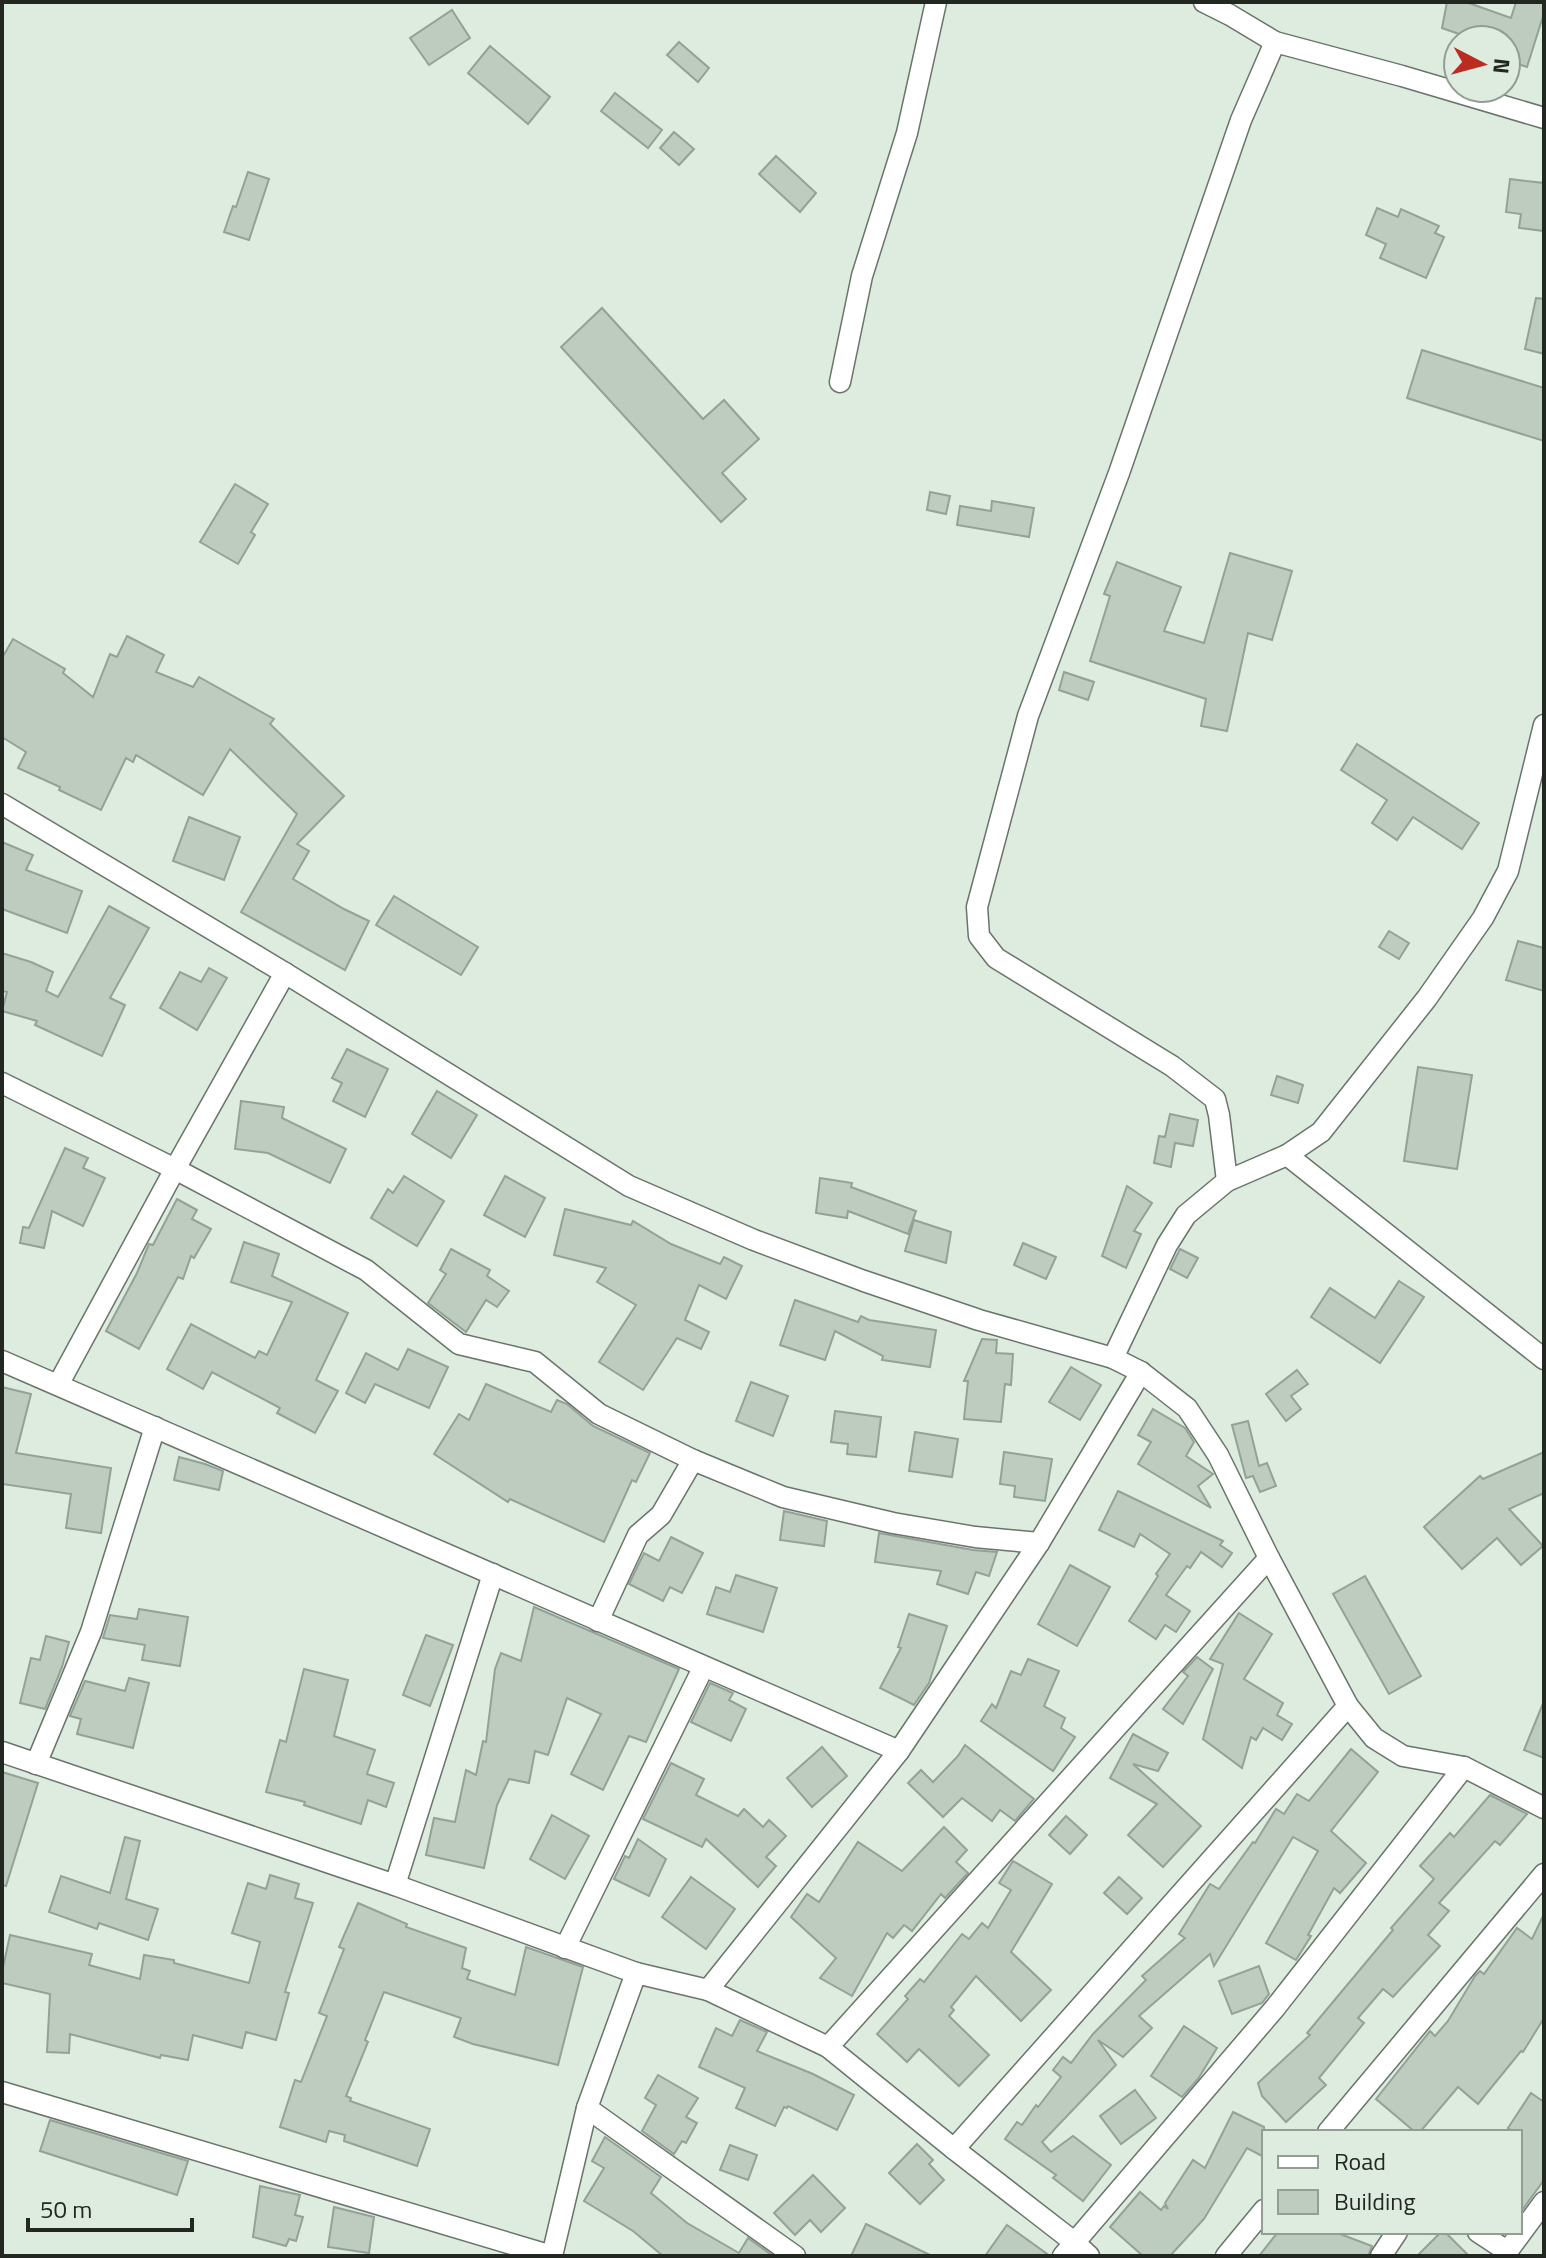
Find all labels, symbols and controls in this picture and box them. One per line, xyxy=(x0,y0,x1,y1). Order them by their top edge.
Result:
north arrow xyxy=(1442,24,1522,104)
text: N xyxy=(1484,57,1520,75)
legend xyxy=(1262,2130,1522,2234)
text: Road xyxy=(1334,2143,1386,2179)
scale bar xyxy=(28,2182,192,2232)
text: Building xyxy=(1334,2183,1416,2219)
text: 50 m xyxy=(40,2191,92,2227)

